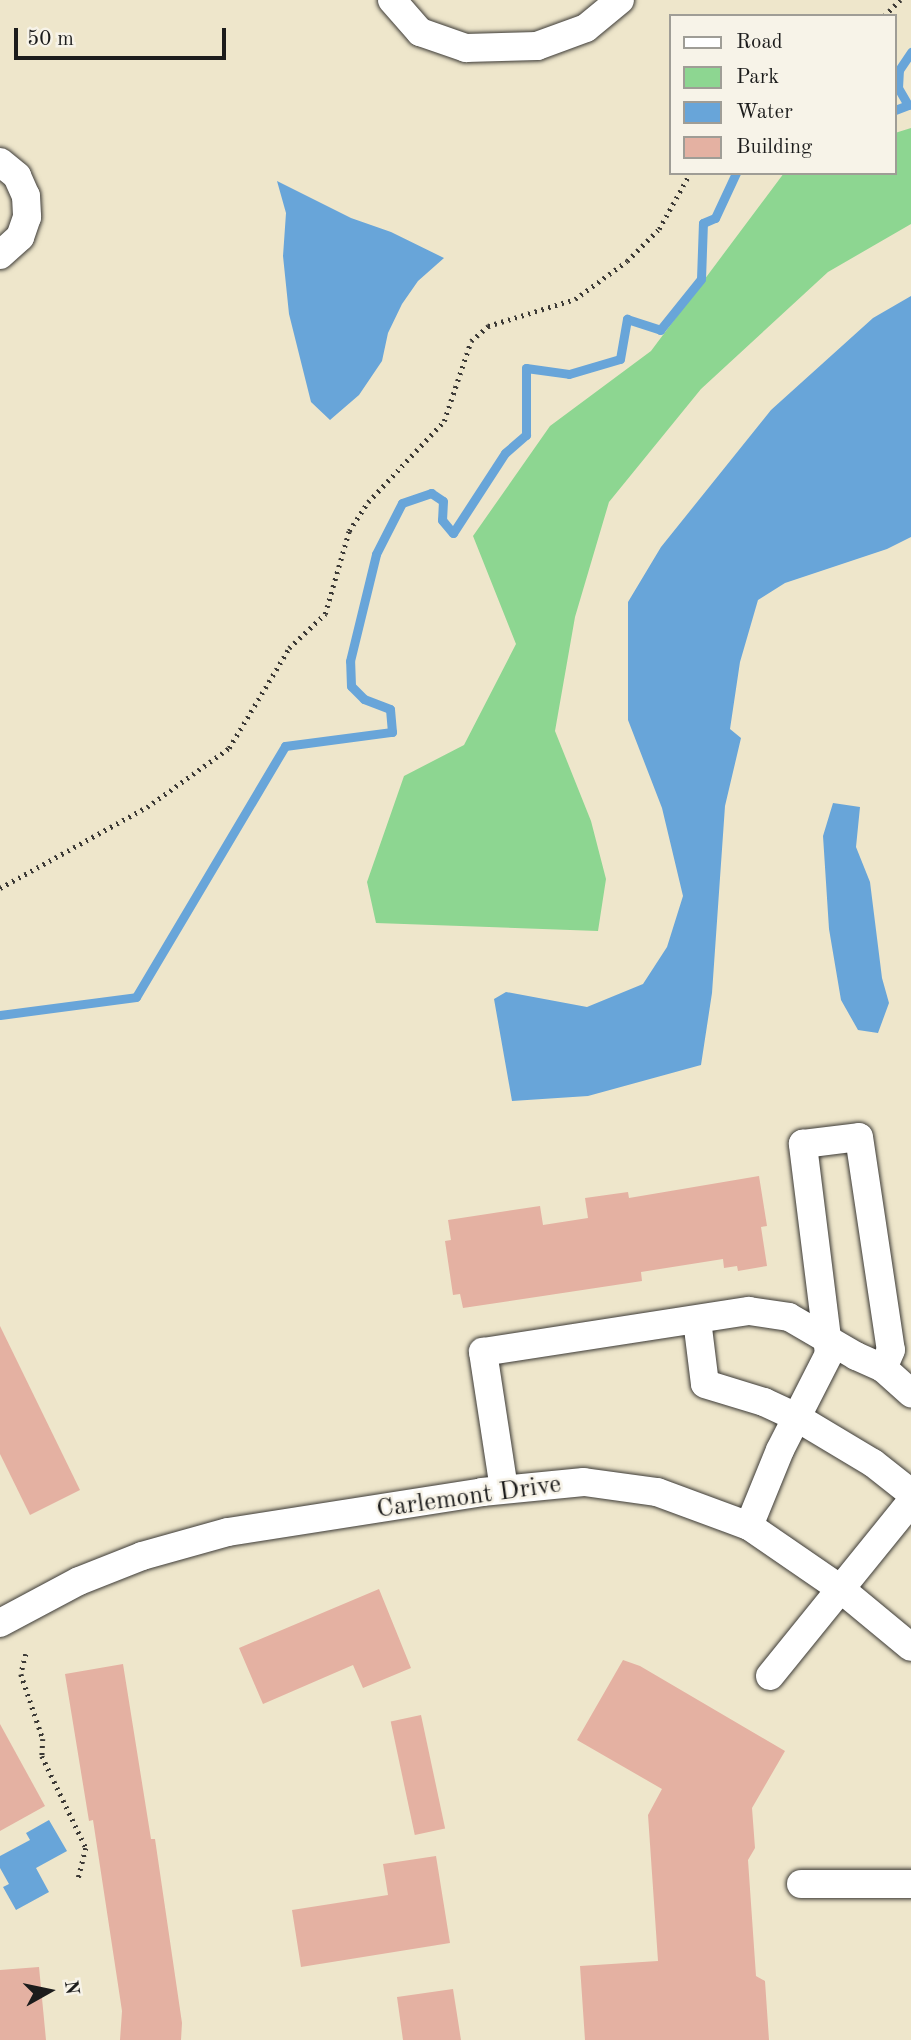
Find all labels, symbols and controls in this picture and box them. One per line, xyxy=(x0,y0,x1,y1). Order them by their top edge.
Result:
scale bar xyxy=(18,14,229,58)
legend xyxy=(670,14,897,175)
text: 50 m xyxy=(27,29,74,50)
text: Road xyxy=(736,32,783,53)
text: Park xyxy=(736,67,779,88)
text: Water xyxy=(736,102,793,123)
text: Building xyxy=(736,137,812,158)
street label: Carlemont Drive xyxy=(375,1470,563,1526)
north arrow xyxy=(14,1956,84,2026)
text: N xyxy=(60,1979,81,1996)

